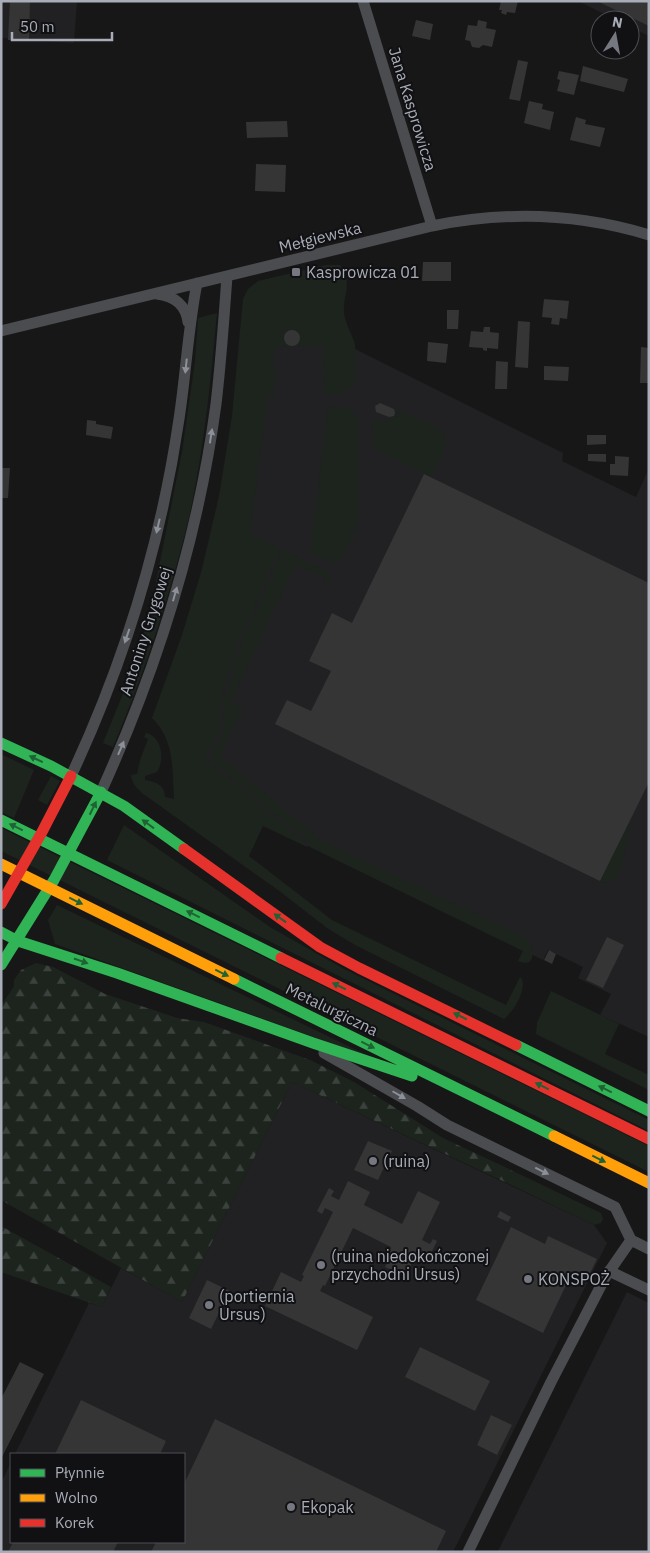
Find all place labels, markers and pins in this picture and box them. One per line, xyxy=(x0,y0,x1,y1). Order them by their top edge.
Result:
place label: Kasprowicza 01 xyxy=(306,262,419,282)
marker: Kasprowicza 01 xyxy=(290,266,302,278)
place label: (ruina) xyxy=(383,1151,430,1171)
marker: (ruina) xyxy=(367,1155,379,1167)
place label: (ruina niedokończonej przychodni Ursus) xyxy=(331,1246,489,1284)
marker: (ruina niedokończonej przychodni Ursus) xyxy=(315,1259,327,1271)
place label: KONSPOŻ xyxy=(538,1269,610,1289)
marker: KONSPOŻ xyxy=(522,1273,534,1285)
place label: (portiernia Ursus) xyxy=(219,1286,295,1324)
marker: (portiernia Ursus) xyxy=(203,1299,215,1311)
place label: Ekopak xyxy=(301,1497,354,1517)
marker: Ekopak xyxy=(285,1501,297,1513)

